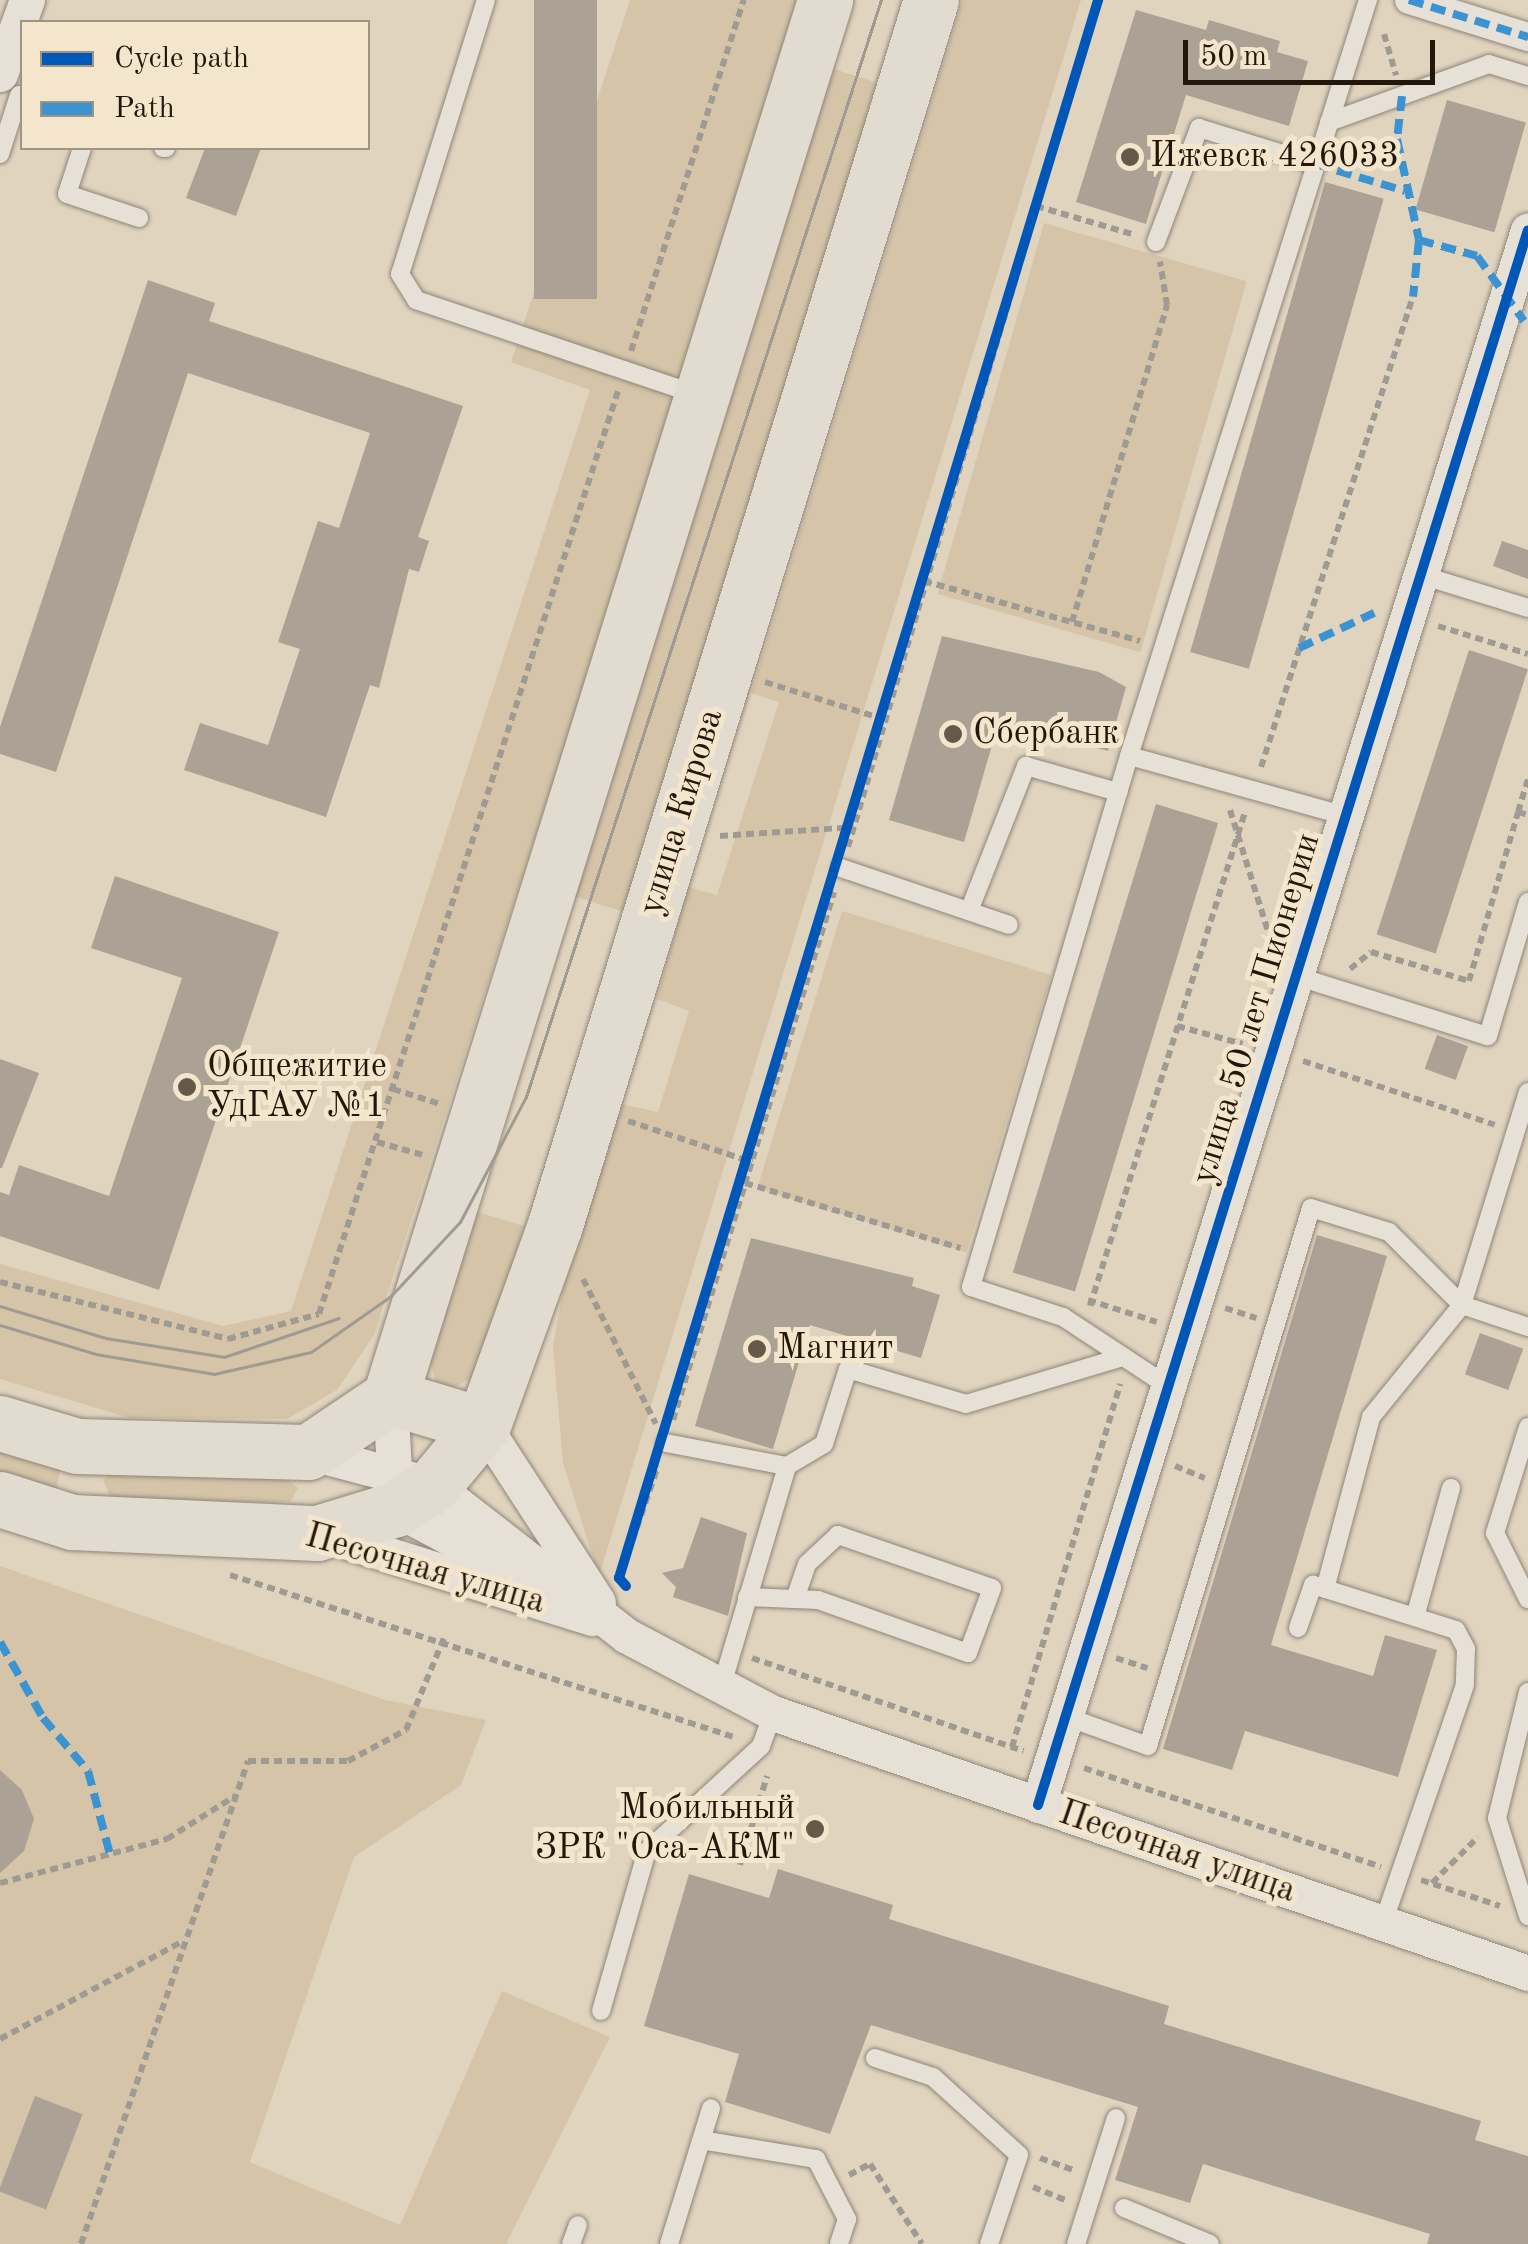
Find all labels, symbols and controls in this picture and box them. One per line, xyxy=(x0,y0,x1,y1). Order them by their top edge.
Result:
legend xyxy=(20,20,370,150)
scale bar xyxy=(1188,20,1440,82)
text: 50 m xyxy=(1200,42,1267,72)
text: Cycle path xyxy=(114,44,249,74)
text: Path xyxy=(114,94,175,124)
place label: Ижевск 426033 xyxy=(1150,136,1399,178)
marker: Ижевск 426033 xyxy=(1119,146,1141,168)
street label: улица Кирова xyxy=(631,704,733,920)
place label: Сбербанк xyxy=(973,713,1119,755)
marker: Сбербанк xyxy=(942,723,964,745)
street label: улица 50 лет Пионерии xyxy=(1184,829,1330,1189)
place label: Общежитие УдГАУ №1 xyxy=(207,1046,387,1128)
marker: Общежитие УдГАУ №1 xyxy=(176,1076,198,1098)
place label: Магнит xyxy=(777,1328,893,1370)
marker: Магнит xyxy=(746,1338,768,1360)
street label: Песочная улица xyxy=(300,1516,550,1624)
place label: Мобильный ЗРК "Оса-АКМ" xyxy=(535,1788,795,1870)
street label: Песочная улица xyxy=(1053,1793,1301,1913)
marker: Мобильный ЗРК "Оса-АКМ" xyxy=(804,1818,826,1840)

